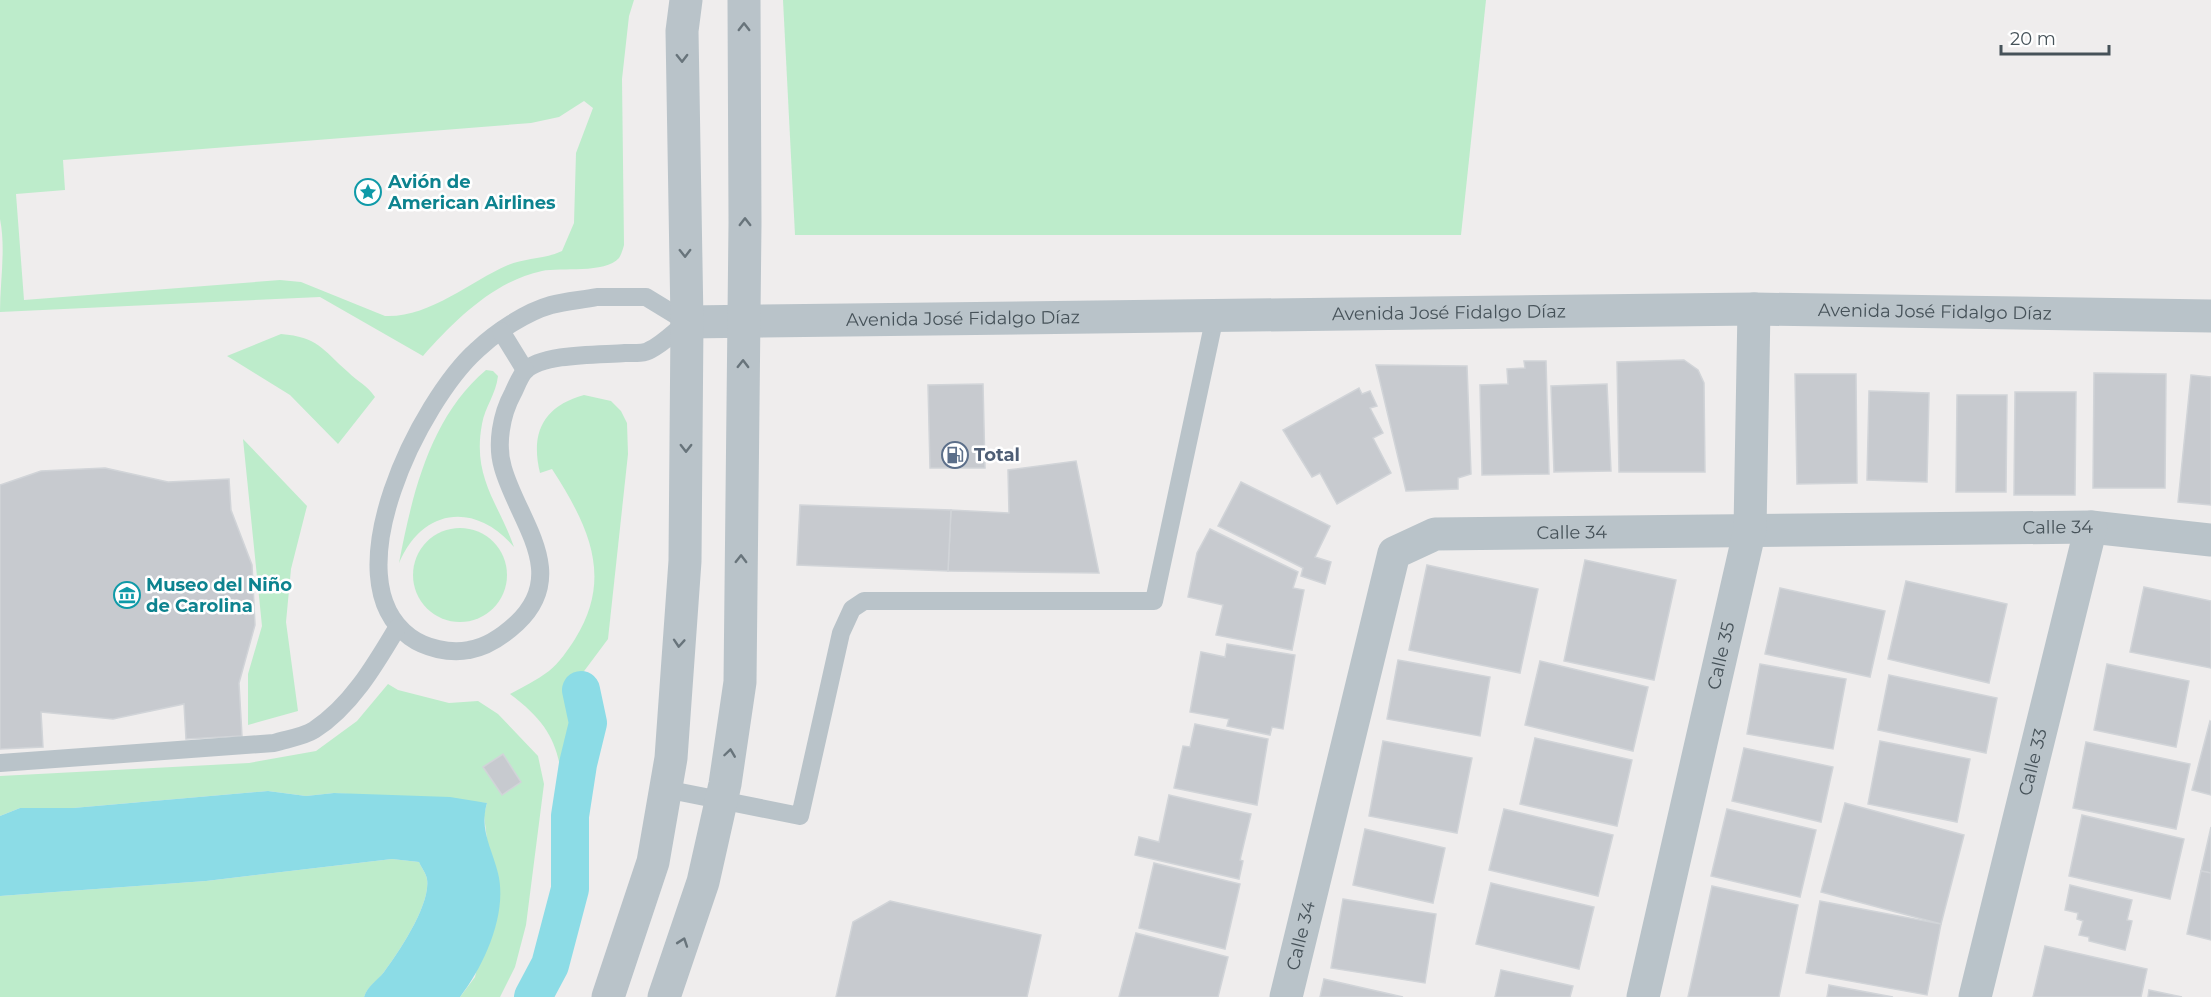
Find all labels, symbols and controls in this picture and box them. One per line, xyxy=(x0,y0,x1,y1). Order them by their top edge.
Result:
scale bar xyxy=(2001,18,2109,56)
one-way arrow xyxy=(738,22,750,31)
text: 20 m xyxy=(2010,28,2056,50)
one-way arrow xyxy=(676,54,688,63)
place label: Avión de American Airlines xyxy=(387,171,556,214)
place icon: Avión de American Airlines xyxy=(353,177,383,207)
one-way arrow xyxy=(739,217,751,226)
one-way arrow xyxy=(679,249,692,258)
street label: Avenida José Fidalgo Díaz xyxy=(1818,299,2052,325)
street label: Avenida José Fidalgo Díaz xyxy=(1332,300,1566,325)
street label: Avenida José Fidalgo Díaz xyxy=(846,306,1080,331)
one-way arrow xyxy=(737,359,749,368)
fuel station icon: Total xyxy=(940,440,970,470)
one-way arrow xyxy=(680,444,692,453)
place label: Total xyxy=(974,444,1020,466)
street label: Calle 34 xyxy=(2022,516,2093,539)
street label: Calle 34 xyxy=(1536,521,1607,544)
one-way arrow xyxy=(735,554,747,563)
place label: Museo del Niño de Carolina xyxy=(146,574,292,617)
museum icon: Museo del Niño de Carolina xyxy=(112,580,142,610)
street label: Calle 35 xyxy=(1703,620,1739,692)
one-way arrow xyxy=(673,638,686,647)
street label: Calle 33 xyxy=(2014,726,2052,798)
one-way arrow xyxy=(723,748,735,757)
street label: Calle 34 xyxy=(1282,899,1320,973)
one-way arrow xyxy=(676,937,688,948)

